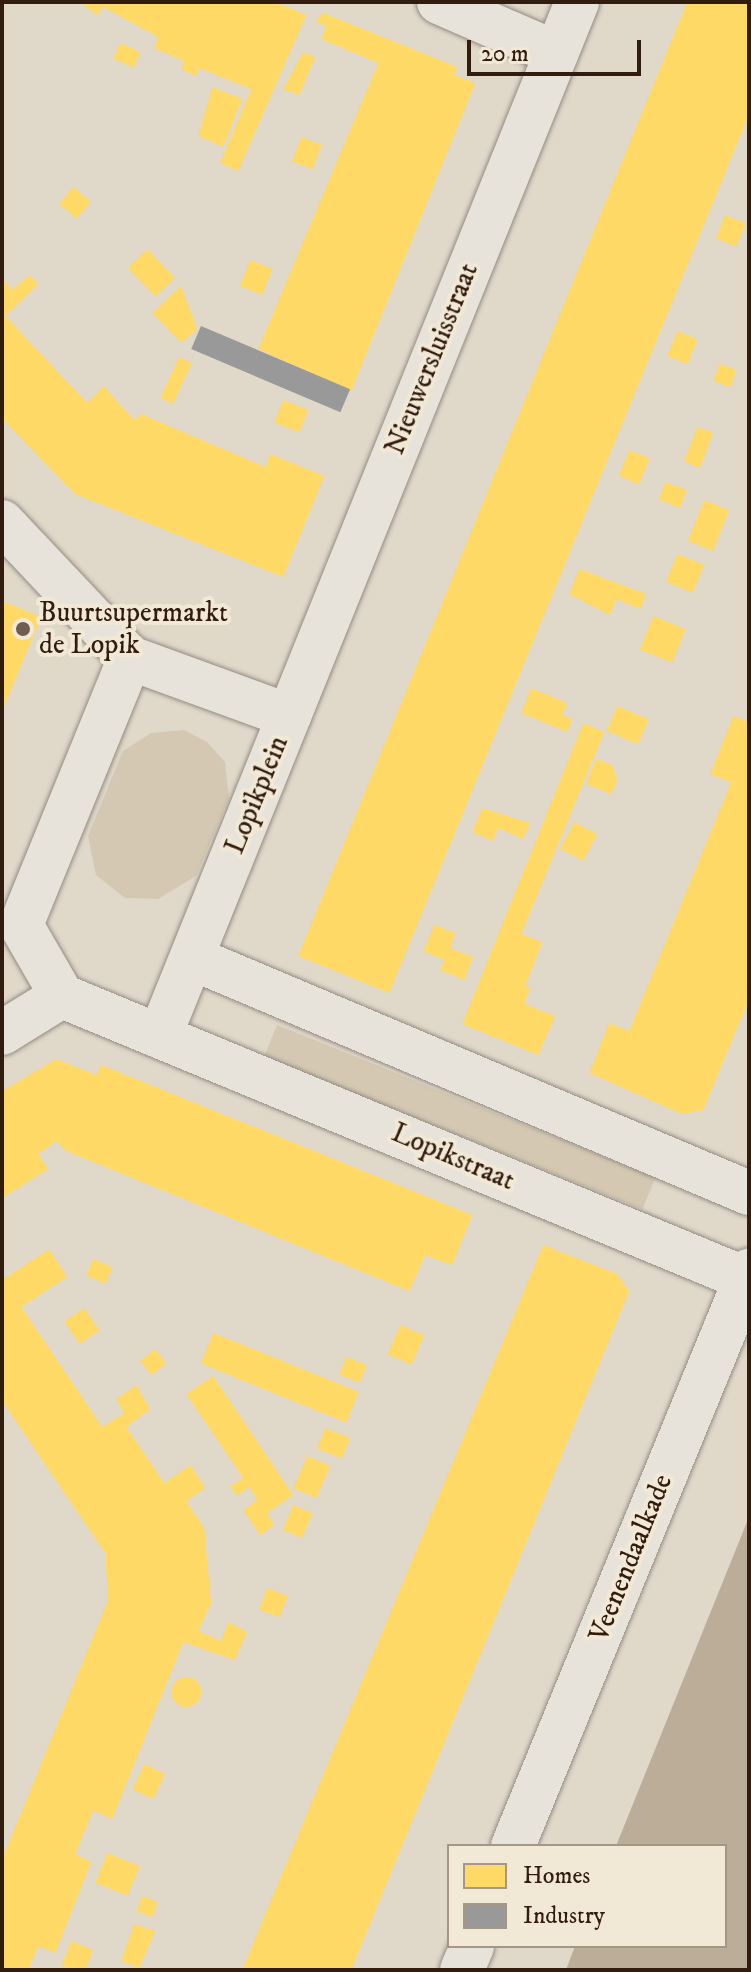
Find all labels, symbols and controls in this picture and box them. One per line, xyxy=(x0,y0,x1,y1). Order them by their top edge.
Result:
scale bar xyxy=(471,24,645,74)
text: 20 m xyxy=(481,39,529,69)
street label: Nieuwersluisstraat xyxy=(378,258,486,460)
place label: Buurtsupermarkt de Lopik xyxy=(39,596,228,662)
marker: Buurtsupermarkt de Lopik xyxy=(14,620,32,638)
street label: Lopikplein xyxy=(218,731,296,859)
street label: Lopikstraat xyxy=(386,1116,520,1198)
street label: Veenendaalkade xyxy=(582,1469,680,1647)
legend xyxy=(447,1844,727,1948)
text: Homes xyxy=(523,1861,590,1891)
text: Industry xyxy=(523,1901,605,1931)

